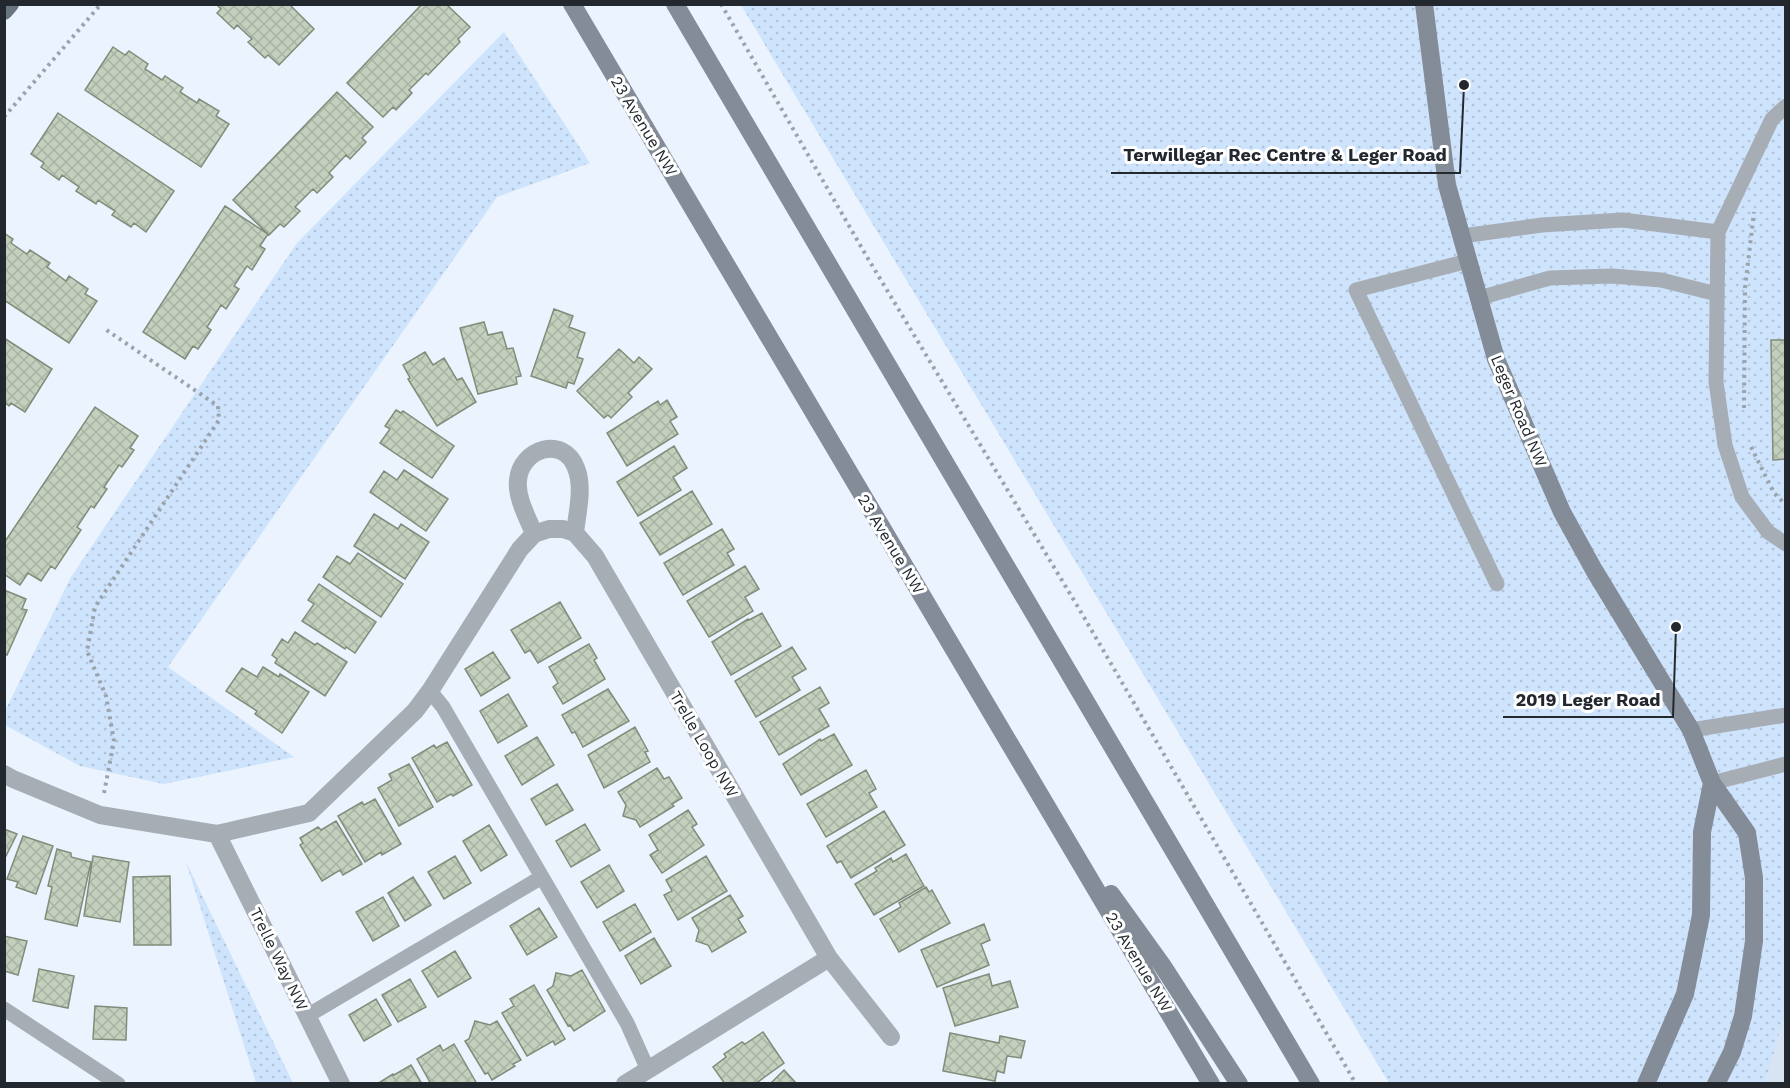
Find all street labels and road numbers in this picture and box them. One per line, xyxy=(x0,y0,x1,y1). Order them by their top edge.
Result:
street label: 23 Avenue NW xyxy=(607,73,681,179)
street label: Leger Road NW xyxy=(1487,352,1551,470)
street label: 23 Avenue NW xyxy=(854,491,928,597)
street label: Trelle Loop NW xyxy=(666,687,742,801)
street label: Trelle Way NW xyxy=(246,905,312,1013)
street label: 23 Avenue NW xyxy=(1102,909,1176,1015)

